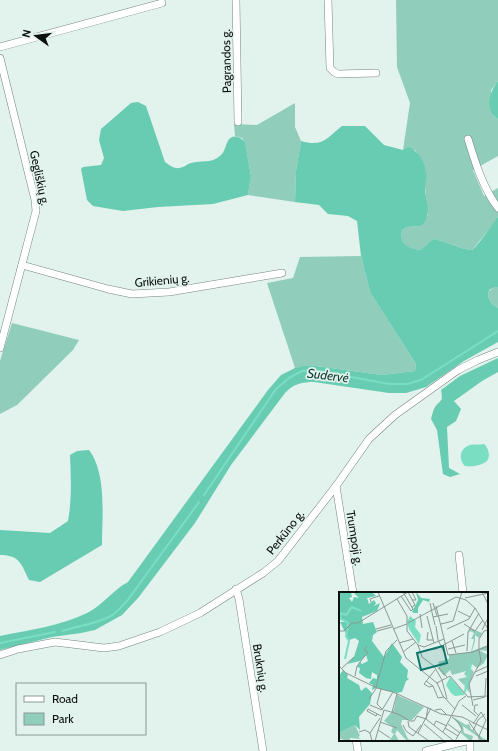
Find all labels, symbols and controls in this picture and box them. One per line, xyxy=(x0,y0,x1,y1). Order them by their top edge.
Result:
north arrow xyxy=(16,16,56,56)
text: N xyxy=(19,28,34,39)
street label: Pagrandos g. xyxy=(218,29,234,93)
street label: Gegliškių g. xyxy=(27,149,53,207)
street label: Grikienių g. xyxy=(134,270,190,290)
water label: Sudervė xyxy=(306,365,350,385)
street label: Perkūno g. xyxy=(263,507,307,557)
street label: Trumpoji g. xyxy=(343,509,367,567)
inset map xyxy=(339,592,488,741)
street label: Bruknių g. xyxy=(250,642,272,694)
legend xyxy=(16,683,146,735)
text: Road xyxy=(52,691,78,706)
text: Park xyxy=(52,711,74,726)

